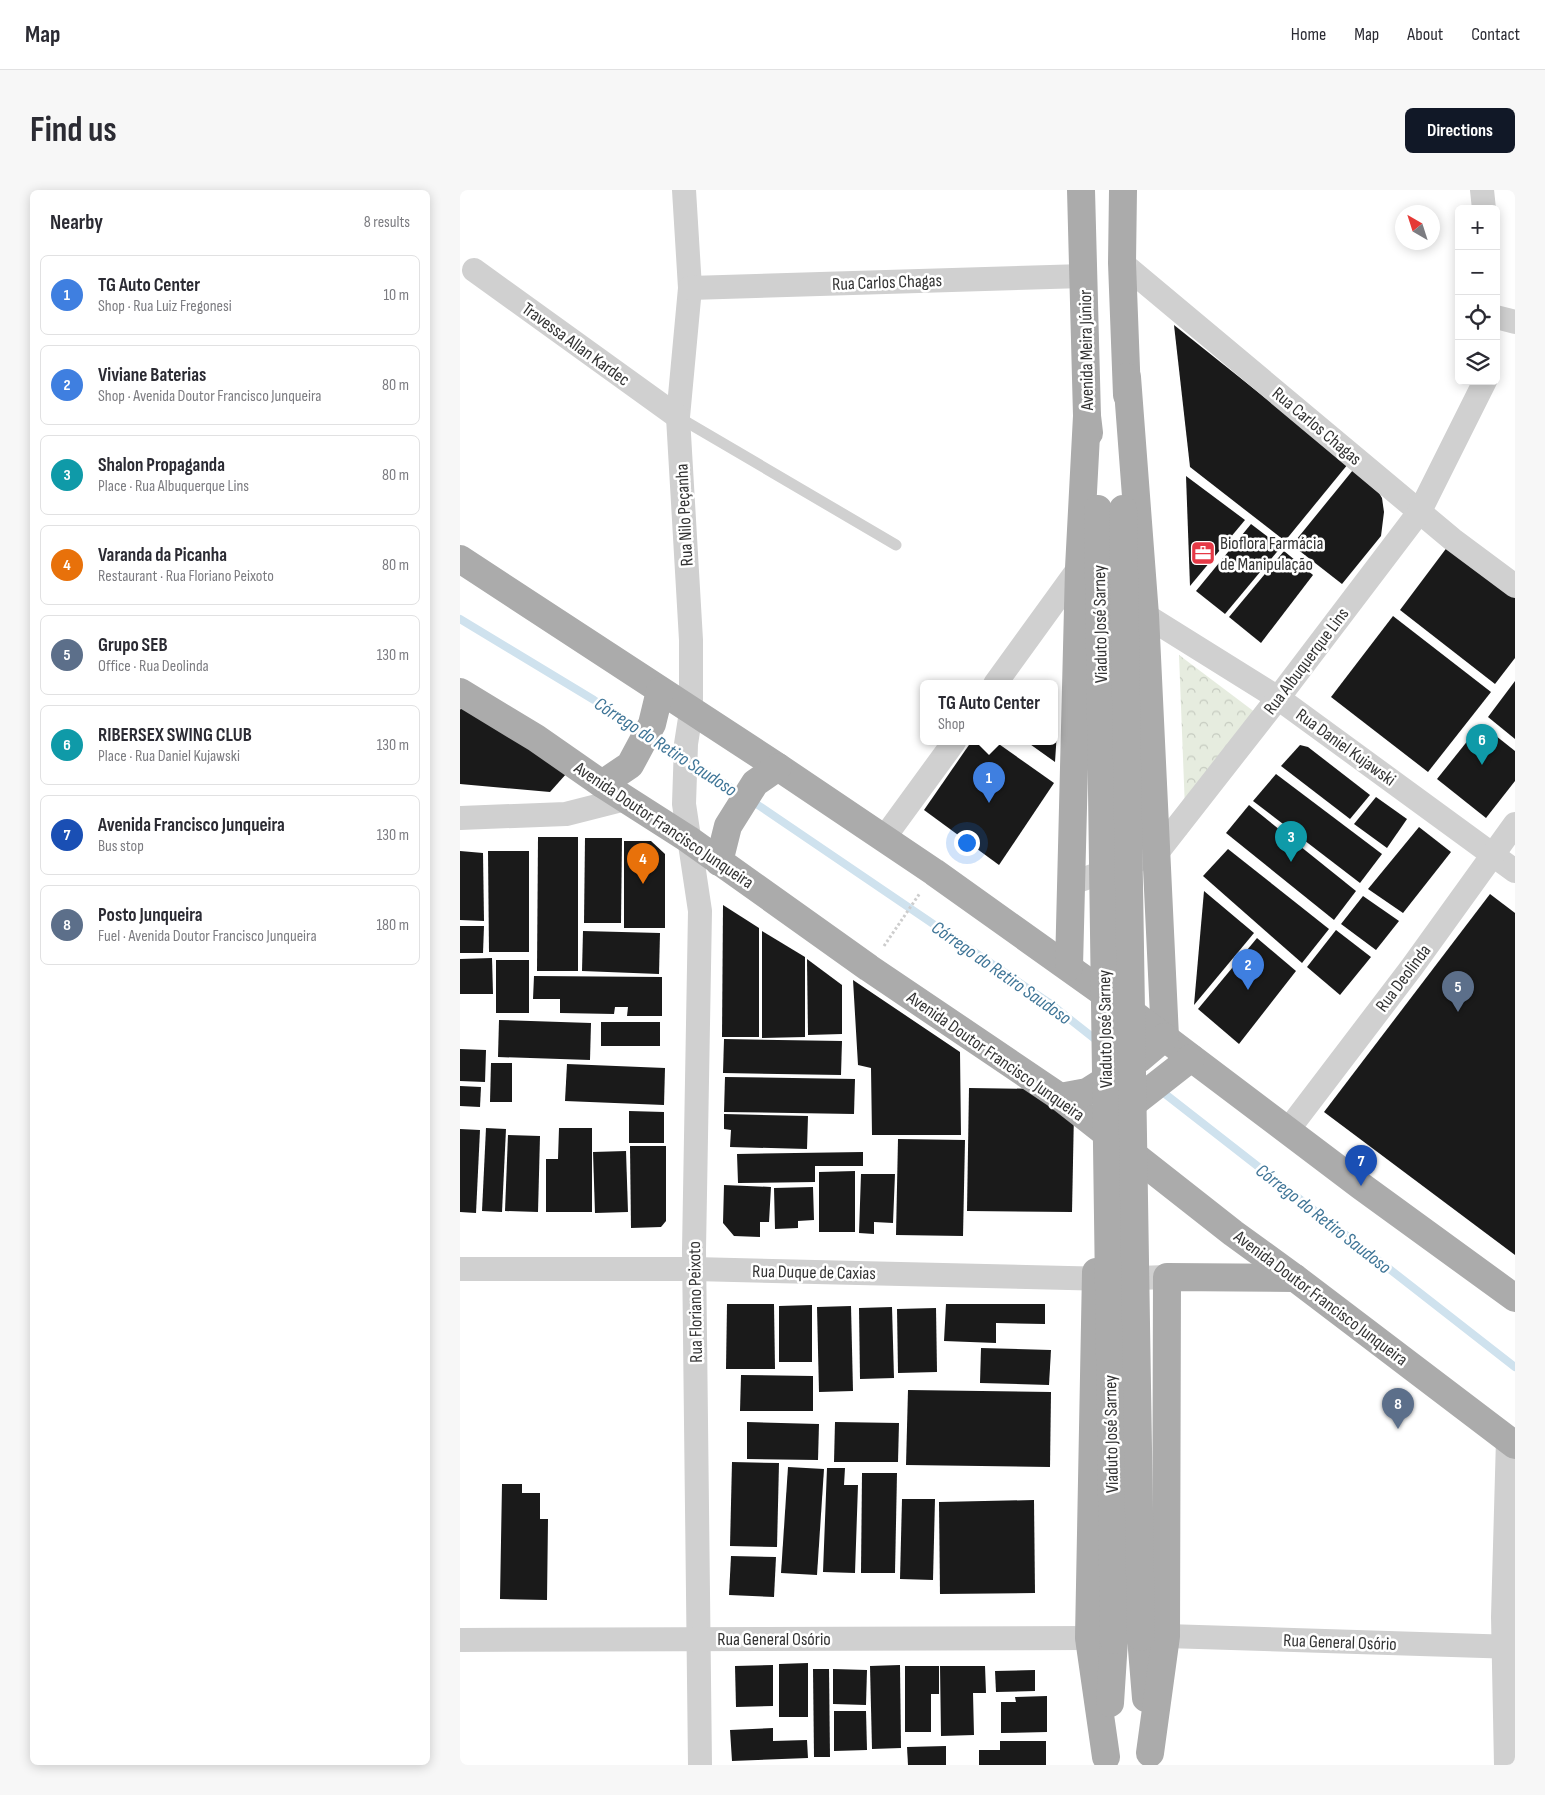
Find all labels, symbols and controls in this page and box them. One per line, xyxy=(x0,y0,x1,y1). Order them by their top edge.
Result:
text: Map xyxy=(25,20,60,49)
text: Home xyxy=(1291,24,1326,45)
text: Map xyxy=(1354,24,1379,45)
text: About xyxy=(1407,24,1443,45)
text: Contact xyxy=(1471,24,1520,45)
button: Directions xyxy=(1405,108,1515,153)
text: Find us xyxy=(30,109,117,152)
north arrow xyxy=(1395,205,1440,250)
map controls xyxy=(1455,205,1500,385)
button: + xyxy=(1455,205,1500,250)
text: Nearby xyxy=(50,210,103,235)
text: 8 results xyxy=(364,213,410,232)
button: − xyxy=(1455,250,1500,295)
street label: Rua Carlos Chagas xyxy=(832,270,942,295)
text: TG Auto Center xyxy=(98,274,200,297)
text: 1 xyxy=(64,286,70,305)
text: 10 m xyxy=(383,286,409,305)
street label: Avenida Meira Júnior xyxy=(1075,289,1098,412)
button: locate xyxy=(1455,295,1500,340)
text: Shop · Rua Luiz Fregonesi xyxy=(98,297,232,316)
street label: Travessa Allan Kardec xyxy=(518,298,634,391)
button: layers xyxy=(1455,340,1500,385)
text: Viviane Baterias xyxy=(98,364,206,387)
text: 2 xyxy=(63,376,71,395)
text: 80 m xyxy=(382,376,409,395)
street label: Rua Carlos Chagas xyxy=(1268,383,1366,470)
text: Shop · Avenida Doutor Francisco Junqueira xyxy=(98,387,321,406)
text: Shalon Propaganda xyxy=(98,454,225,477)
street label: Rua Nilo Peçanha xyxy=(671,463,698,567)
text: 3 xyxy=(63,466,71,485)
text: 80 m xyxy=(382,466,409,485)
text: Place · Rua Albuquerque Lins xyxy=(98,477,249,496)
place label: Bioflora Farmácia de Manipulação xyxy=(1220,533,1323,575)
office icon: Bioflora Farmácia de Manipulação xyxy=(1190,540,1216,566)
text: Varanda da Picanha xyxy=(98,544,227,567)
text: 4 xyxy=(63,556,71,575)
text: 80 m xyxy=(382,556,409,575)
street label: Viaduto José Sarney xyxy=(1089,565,1112,683)
text: Restaurant · Rua Floriano Peixoto xyxy=(98,567,274,586)
street label: Rua Albuquerque Lins xyxy=(1259,604,1353,719)
text: Grupo SEB xyxy=(98,634,167,657)
text: 5 xyxy=(63,646,71,665)
text: 130 m xyxy=(377,646,409,665)
text: Office · Rua Deolinda xyxy=(98,657,209,676)
popup xyxy=(920,680,1058,745)
text: TG Auto Center xyxy=(938,692,1040,715)
water label: Córrego do Retiro Saudoso xyxy=(590,693,741,802)
street label: Rua Daniel Kujawski xyxy=(1292,704,1400,791)
text: Shop xyxy=(938,715,965,734)
text: RIBERSEX SWING CLUB xyxy=(98,724,252,747)
pin: 6 xyxy=(1466,724,1498,765)
text: 6 xyxy=(63,736,71,755)
text: 130 m xyxy=(377,736,409,755)
text: Place · Rua Daniel Kujawski xyxy=(98,747,240,766)
street label: Avenida Doutor Francisco Junqueira xyxy=(569,757,757,893)
pin: 1 xyxy=(973,762,1005,803)
text: Avenida Francisco Junqueira xyxy=(98,814,285,837)
pin: 3 xyxy=(1275,821,1307,862)
text: 7 xyxy=(64,826,70,845)
text: 130 m xyxy=(377,826,409,845)
your location xyxy=(954,830,980,856)
text: Bus stop xyxy=(98,837,144,856)
pin: 4 xyxy=(627,843,659,884)
text: Posto Junqueira xyxy=(98,904,203,927)
text: 8 xyxy=(63,916,71,935)
text: 180 m xyxy=(376,916,409,935)
water label: Córrego do Retiro Saudoso xyxy=(927,916,1076,1030)
text: Fuel · Avenida Doutor Francisco Junqueira xyxy=(98,927,317,946)
street label: Rua Deolinda xyxy=(1371,941,1435,1016)
pin: 2 xyxy=(1232,949,1264,990)
street label: Viaduto José Sarney xyxy=(1094,970,1117,1088)
pin: 5 xyxy=(1442,971,1474,1012)
street label: Avenida Doutor Francisco Junqueira xyxy=(902,987,1088,1126)
pin: 7 xyxy=(1345,1145,1377,1186)
water label: Córrego do Retiro Saudoso xyxy=(1251,1159,1395,1279)
street label: Avenida Doutor Francisco Junqueira xyxy=(1229,1226,1412,1371)
street label: Rua Floriano Peixoto xyxy=(684,1241,707,1363)
street label: Rua Duque de Caxias xyxy=(752,1261,876,1284)
street label: Viaduto José Sarney xyxy=(1100,1375,1123,1493)
pin: 8 xyxy=(1382,1388,1414,1429)
street label: Rua General Osório xyxy=(717,1629,831,1650)
street label: Rua General Osório xyxy=(1283,1630,1397,1655)

